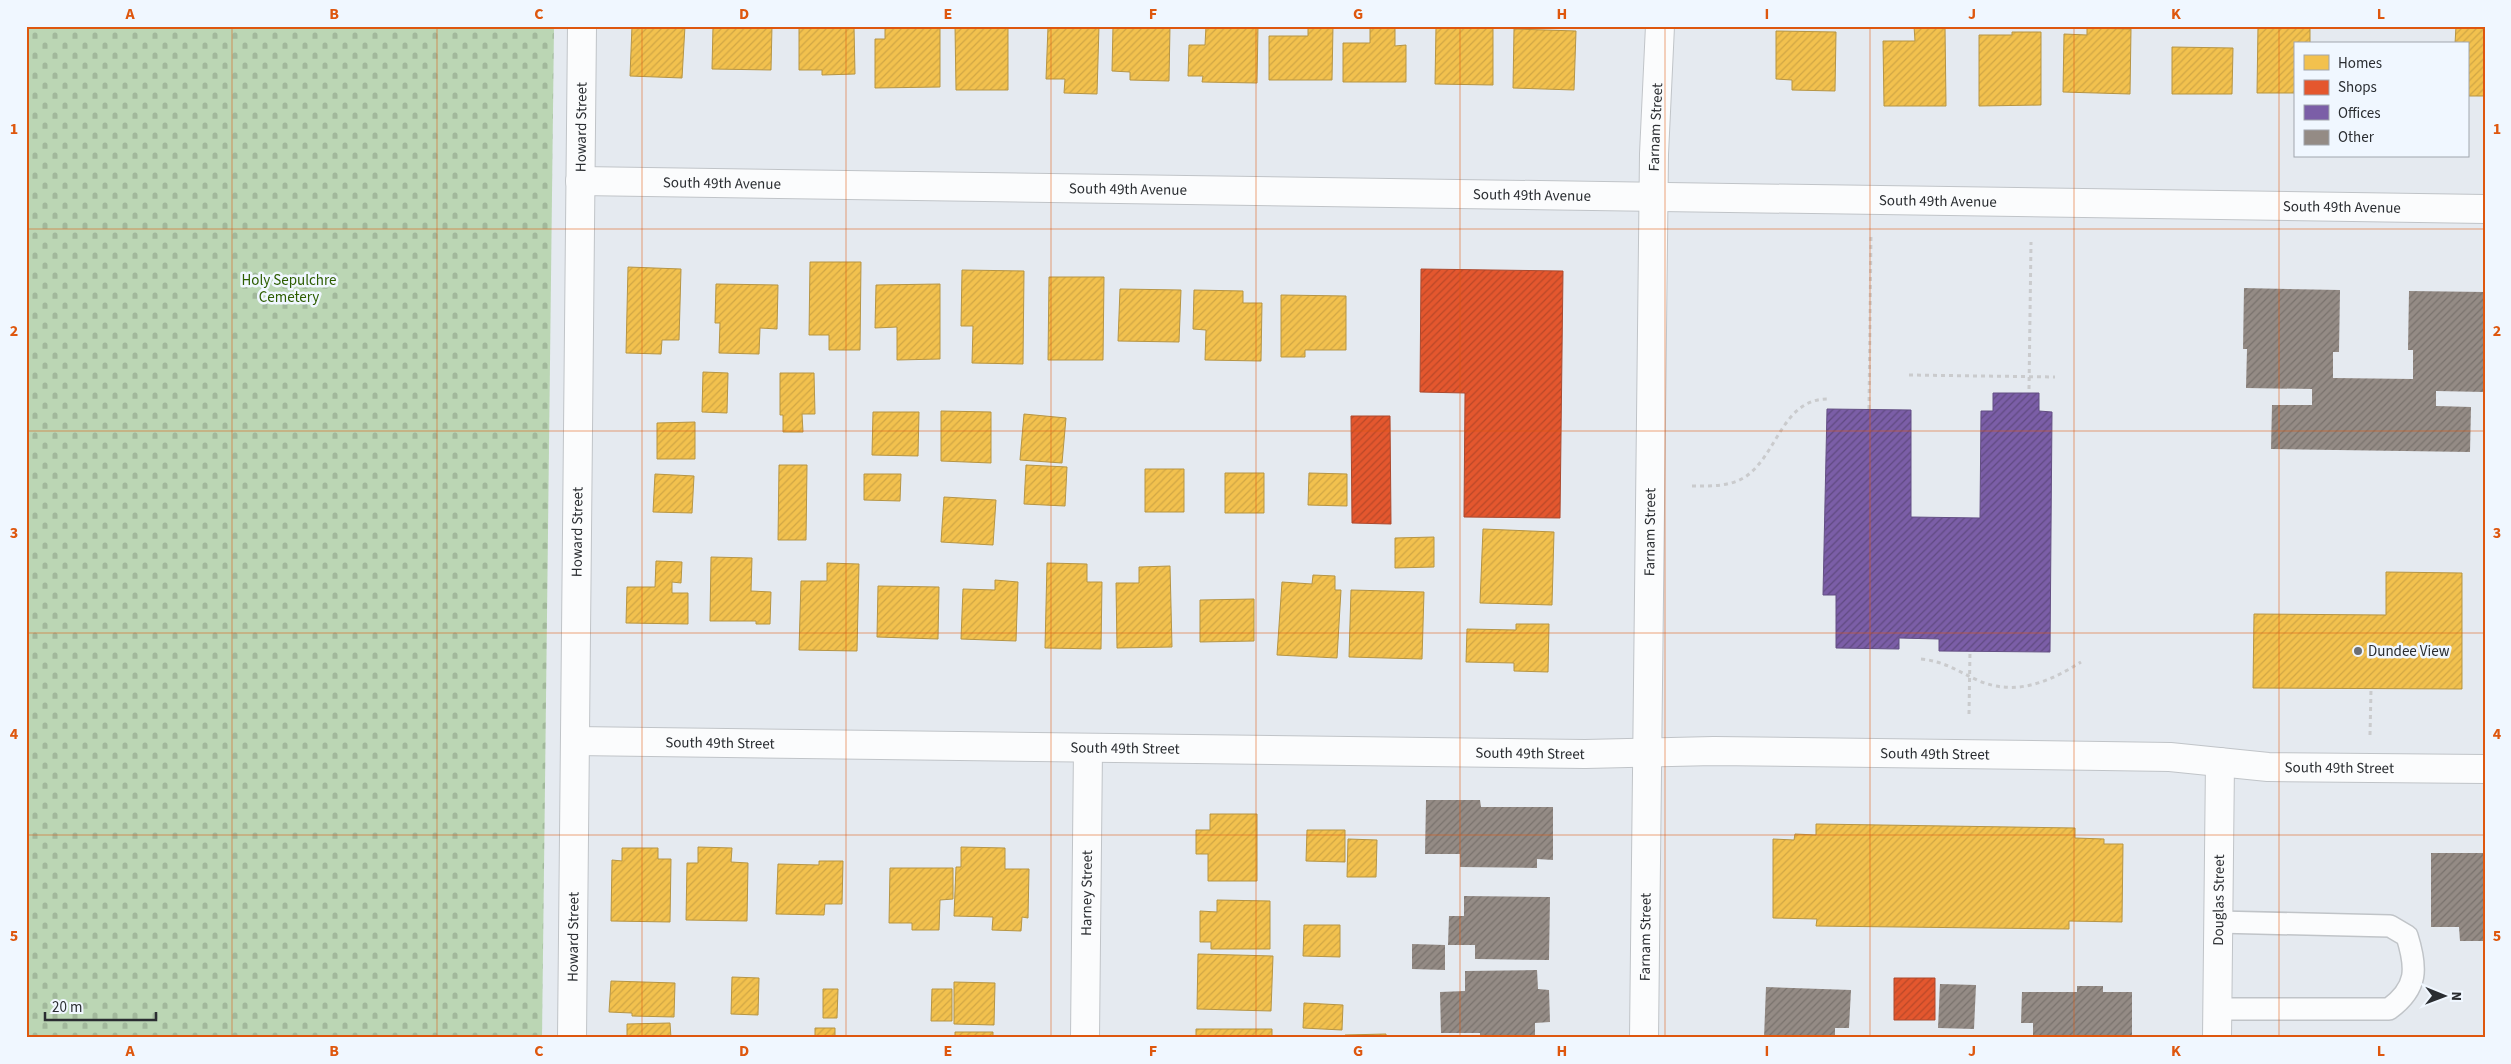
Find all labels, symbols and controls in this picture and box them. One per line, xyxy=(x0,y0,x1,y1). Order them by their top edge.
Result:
text: A xyxy=(124,3,135,25)
text: B xyxy=(329,3,339,25)
text: C xyxy=(534,3,544,25)
text: D xyxy=(739,3,749,25)
text: E xyxy=(944,3,952,25)
text: F xyxy=(1149,3,1157,25)
text: G xyxy=(1353,3,1363,25)
text: H xyxy=(1557,3,1567,25)
text: I xyxy=(1765,3,1769,25)
text: J xyxy=(1968,3,1976,25)
text: K xyxy=(2171,3,2181,25)
text: L xyxy=(2377,3,2385,25)
legend xyxy=(2294,42,2468,158)
text: Homes xyxy=(2338,53,2382,74)
text: Shops xyxy=(2338,77,2377,98)
street label: Howard Street xyxy=(571,82,592,172)
street label: Farnam Street xyxy=(1644,82,1668,171)
text: Offices xyxy=(2338,103,2381,124)
text: 1 xyxy=(10,118,18,140)
text: 1 xyxy=(2493,118,2501,140)
text: Other xyxy=(2338,127,2375,148)
street label: South 49th Avenue xyxy=(663,172,781,195)
street label: South 49th Avenue xyxy=(1069,178,1187,201)
street label: South 49th Avenue xyxy=(1473,184,1591,207)
street label: South 49th Avenue xyxy=(1879,190,1997,213)
street label: South 49th Avenue xyxy=(2283,196,2401,219)
park label: Holy Sepulchre Cemetery xyxy=(242,270,337,308)
text: 2 xyxy=(10,320,18,342)
text: 2 xyxy=(2493,320,2501,342)
street label: Howard Street xyxy=(567,487,588,577)
street label: Farnam Street xyxy=(1639,488,1661,576)
text: 3 xyxy=(10,522,18,544)
text: 3 xyxy=(2493,522,2501,544)
place label: Dundee View xyxy=(2368,641,2450,662)
marker: Dundee View xyxy=(2352,645,2364,657)
text: 4 xyxy=(10,723,19,745)
text: 4 xyxy=(2493,723,2502,745)
street label: South 49th Street xyxy=(665,732,775,755)
street label: South 49th Street xyxy=(1070,737,1180,760)
street label: South 49th Street xyxy=(1475,743,1585,765)
street label: South 49th Street xyxy=(1880,743,1990,766)
street label: South 49th Street xyxy=(2285,757,2394,779)
street label: Harney Street xyxy=(1076,850,1098,936)
street label: Douglas Street xyxy=(2208,854,2230,946)
street label: Howard Street xyxy=(563,892,584,982)
street label: Farnam Street xyxy=(1635,893,1657,981)
text: 5 xyxy=(10,925,18,947)
text: 5 xyxy=(2493,925,2501,947)
north arrow xyxy=(2418,972,2468,1022)
scale bar xyxy=(45,989,156,1021)
text: N xyxy=(2446,991,2466,1001)
text: 20 m xyxy=(52,997,82,1018)
text: A xyxy=(124,1040,135,1062)
text: B xyxy=(329,1040,339,1062)
text: C xyxy=(534,1040,544,1062)
text: D xyxy=(739,1040,749,1062)
text: E xyxy=(944,1040,952,1062)
text: F xyxy=(1149,1040,1157,1062)
text: G xyxy=(1353,1040,1363,1062)
text: H xyxy=(1557,1040,1567,1062)
text: I xyxy=(1765,1040,1769,1062)
text: J xyxy=(1968,1040,1976,1062)
text: K xyxy=(2171,1040,2181,1062)
text: L xyxy=(2377,1040,2385,1062)

